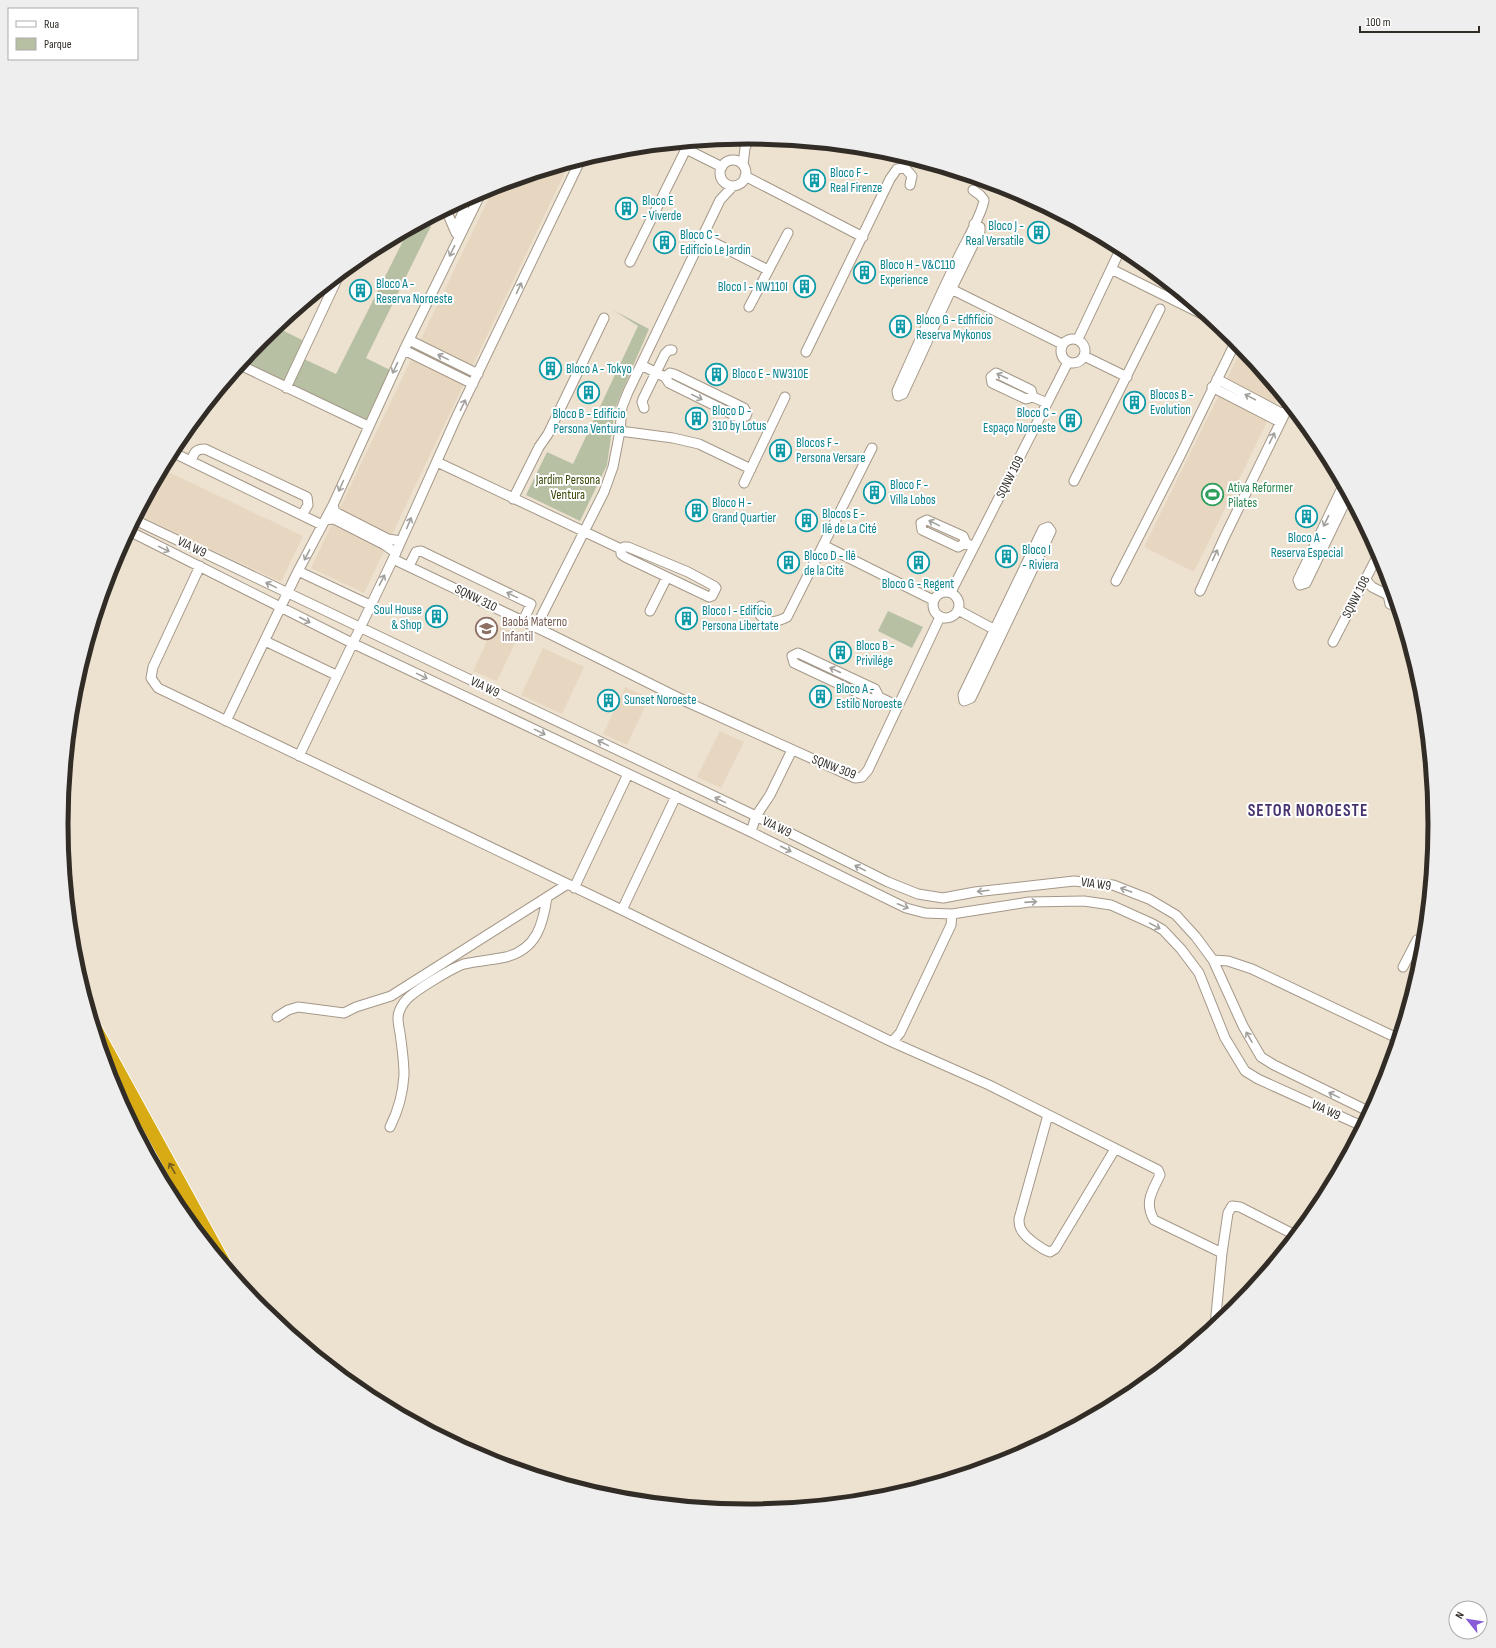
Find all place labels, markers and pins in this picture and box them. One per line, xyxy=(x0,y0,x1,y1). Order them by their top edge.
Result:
place label: Bloco F - Real Firenze xyxy=(830,165,882,196)
building icon: Bloco F - Real Firenze xyxy=(802,167,828,193)
place label: Bloco E - Viverde xyxy=(642,193,681,224)
building icon: Bloco E - Viverde xyxy=(614,195,640,221)
place label: Bloco J - Real Versatile xyxy=(966,218,1024,249)
building icon: Bloco J - Real Versatile xyxy=(1026,220,1052,246)
place label: Bloco C - Edifício Le Jardin xyxy=(680,227,751,258)
building icon: Bloco C - Edifício Le Jardin xyxy=(652,229,678,255)
place label: Bloco H - V&C110 Experience xyxy=(880,257,956,288)
building icon: Bloco H - V&C110 Experience xyxy=(852,259,878,285)
building icon: Bloco I - NW110I xyxy=(791,274,817,300)
place label: Bloco A - Reserva Noroeste xyxy=(376,276,453,307)
building icon: Bloco A - Reserva Noroeste xyxy=(347,278,373,304)
place label: Bloco I - NW110I xyxy=(718,279,788,295)
place label: Bloco G - Edfifício Reserva Mykonos xyxy=(916,312,993,343)
building icon: Bloco G - Edfifício Reserva Mykonos xyxy=(887,314,913,340)
building icon: Bloco A - Tokyo xyxy=(537,356,563,382)
place label: Bloco A - Tokyo xyxy=(566,361,632,377)
building icon: Bloco E - NW310E xyxy=(704,361,730,387)
place label: Bloco E - NW310E xyxy=(732,366,809,382)
building icon: Bloco B - Edifício Persona Ventura xyxy=(576,379,602,405)
place label: Blocos B - Evolution xyxy=(1150,387,1194,418)
building icon: Blocos B - Evolution xyxy=(1121,389,1147,415)
place label: Bloco D - 310 by Lotus xyxy=(712,403,767,434)
building icon: Bloco D - 310 by Lotus xyxy=(684,405,710,431)
place label: Bloco C - Espaço Noroeste xyxy=(983,405,1056,436)
place label: Bloco B - Edifício Persona Ventura xyxy=(552,406,626,437)
building icon: Bloco C - Espaço Noroeste xyxy=(1058,407,1084,433)
place label: Blocos F - Persona Versare xyxy=(796,435,866,466)
building icon: Blocos F - Persona Versare xyxy=(767,437,793,463)
place label: Bloco F - Villa Lobos xyxy=(890,477,936,508)
building icon: Bloco F - Villa Lobos xyxy=(862,479,888,505)
place label: Ativa Reformer Pilates xyxy=(1227,480,1293,511)
sports icon: Ativa Reformer Pilates xyxy=(1200,482,1226,508)
place label: Bloco H - Grand Quartier xyxy=(712,495,776,526)
building icon: Bloco H - Grand Quartier xyxy=(684,497,710,523)
building icon: Bloco A - Reserva Especial xyxy=(1294,503,1320,529)
place label: Blocos E - Ilê de La Cité xyxy=(822,506,877,537)
building icon: Blocos E - Ilê de La Cité xyxy=(794,508,820,534)
place label: Bloco A - Reserva Especial xyxy=(1271,530,1343,561)
place label: Bloco I - Riviera xyxy=(1022,542,1058,573)
building icon: Bloco I - Riviera xyxy=(993,544,1019,570)
place label: Bloco D - Ilê de la Cité xyxy=(804,548,856,579)
building icon: Bloco G - Regent xyxy=(905,549,931,575)
building icon: Bloco D - Ilê de la Cité xyxy=(775,550,801,576)
place label: Bloco G - Regent xyxy=(882,576,954,592)
place label: Soul House & Shop xyxy=(374,602,422,633)
place label: Bloco I - Edifício Persona Libertate xyxy=(702,603,779,634)
building icon: Soul House & Shop xyxy=(424,604,450,630)
building icon: Bloco I - Edifício Persona Libertate xyxy=(673,605,699,631)
place label: Baobá Materno Infantil xyxy=(502,614,567,645)
school or university icon: Baobá Materno Infantil xyxy=(474,616,500,642)
place label: Bloco B - Privilége xyxy=(856,638,895,669)
building icon: Bloco B - Privilége xyxy=(828,640,854,666)
place label: Bloco A - Estilo Noroeste xyxy=(836,681,902,712)
building icon: Bloco A - Estilo Noroeste xyxy=(807,683,833,709)
building icon: Sunset Noroeste xyxy=(596,687,622,713)
place label: Sunset Noroeste xyxy=(624,692,696,708)

